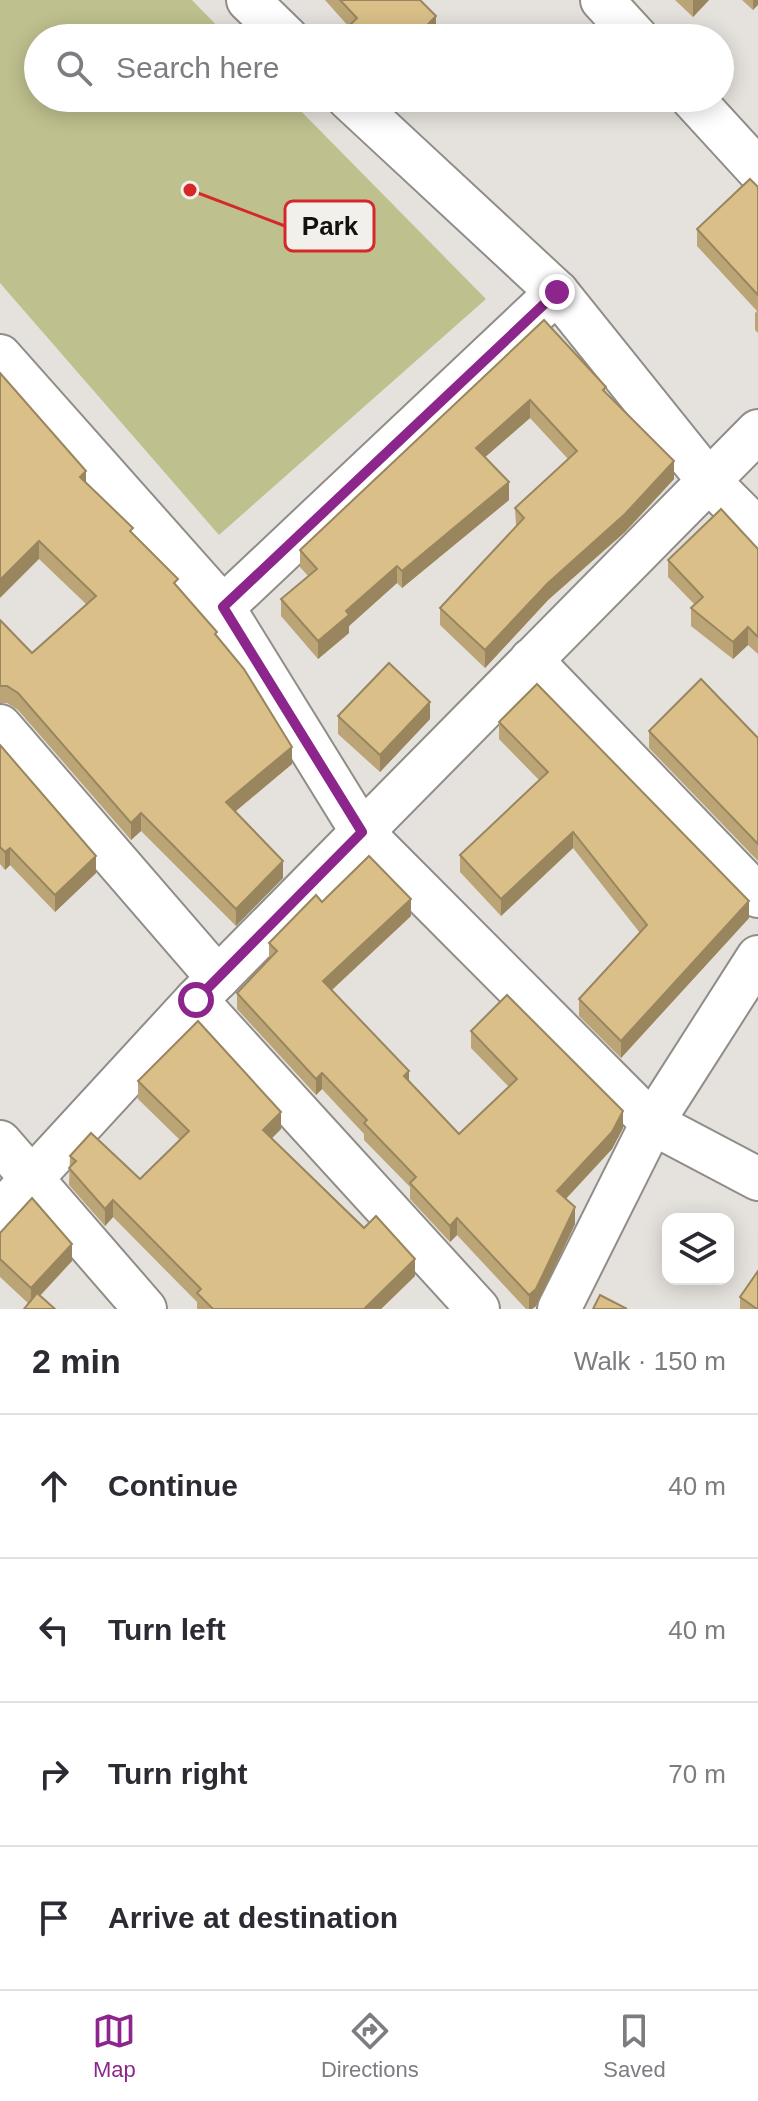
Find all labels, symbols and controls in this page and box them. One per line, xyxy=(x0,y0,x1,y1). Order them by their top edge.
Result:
search box xyxy=(24,24,734,112)
icon: search xyxy=(52,46,96,90)
text: Search here xyxy=(116,51,279,84)
callout: Park xyxy=(285,201,374,251)
text: Park xyxy=(302,211,359,241)
route end xyxy=(539,274,575,310)
route start xyxy=(178,982,214,1018)
map controls xyxy=(662,1213,734,1285)
button: layers xyxy=(662,1213,734,1285)
text: 2 min xyxy=(32,1342,121,1380)
text: Walk · 150 m xyxy=(574,1346,726,1376)
icon: ahead xyxy=(32,1464,76,1508)
text: Continue xyxy=(108,1469,238,1502)
text: 40 m xyxy=(668,1471,726,1501)
icon: left xyxy=(32,1608,76,1652)
text: Turn left xyxy=(108,1613,226,1646)
text: 40 m xyxy=(668,1615,726,1645)
icon: right xyxy=(32,1752,76,1796)
text: Turn right xyxy=(108,1757,247,1790)
text: 70 m xyxy=(668,1759,726,1789)
icon: arrive xyxy=(32,1896,76,1940)
text: Arrive at destination xyxy=(108,1901,398,1934)
tab: Map xyxy=(92,2009,136,2083)
tab: Directions xyxy=(321,2009,419,2083)
tab: Saved xyxy=(603,2009,666,2083)

